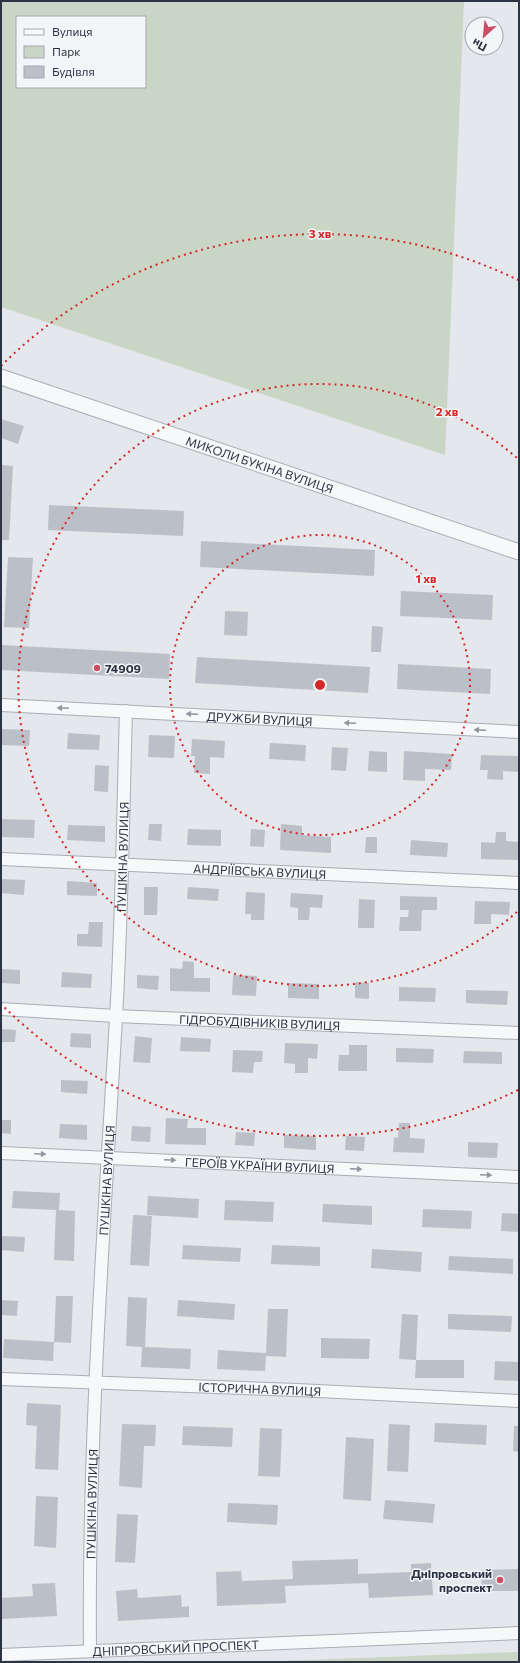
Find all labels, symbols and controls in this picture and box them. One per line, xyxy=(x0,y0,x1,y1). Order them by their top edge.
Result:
legend xyxy=(16,16,146,88)
north arrow xyxy=(464,16,504,56)
text: Вулиця xyxy=(52,24,93,38)
text: Пн xyxy=(470,36,489,54)
text: Парк xyxy=(52,44,81,58)
text: Будівля xyxy=(52,64,95,78)
text: 3 хв xyxy=(309,226,332,240)
text: 2 хв xyxy=(436,404,459,418)
street label: МИКОЛИ БУКІНА ВУЛИЦЯ xyxy=(184,433,335,496)
text: 1 хв xyxy=(415,571,437,585)
place label: 74909 xyxy=(105,661,141,675)
marker: 74909 xyxy=(92,663,102,673)
centre of rings xyxy=(313,678,327,692)
one-way arrow xyxy=(56,705,69,711)
street label: ДРУЖБИ ВУЛИЦЯ xyxy=(206,709,313,728)
one-way arrow xyxy=(186,711,198,718)
one-way arrow xyxy=(344,719,356,726)
one-way arrow xyxy=(474,726,486,733)
street label: ПУШКІНА ВУЛИЦЯ xyxy=(114,801,131,912)
street label: АНДРІЇВСЬКА ВУЛИЦЯ xyxy=(193,861,326,881)
street label: ГІДРОБУДІВНИКІВ ВУЛИЦЯ xyxy=(179,1012,340,1032)
street label: ПУШКІНА ВУЛИЦЯ xyxy=(96,1125,117,1236)
one-way arrow xyxy=(34,1151,46,1158)
street label: ГЕРОЇВ УКРАЇНИ ВУЛИЦЯ xyxy=(185,1155,335,1175)
one-way arrow xyxy=(164,1157,177,1163)
one-way arrow xyxy=(350,1165,362,1172)
one-way arrow xyxy=(479,1171,492,1178)
street label: ІСТОРИЧНА ВУЛИЦЯ xyxy=(198,1379,322,1398)
street label: ПУШКІНА ВУЛИЦЯ xyxy=(83,1449,100,1559)
place label: Дніпровський проспект xyxy=(411,1566,492,1594)
marker: Дніпровський проспект xyxy=(495,1575,505,1585)
street label: ДНІПРОВСЬКИЙ ПРОСПЕКТ xyxy=(92,1637,260,1658)

